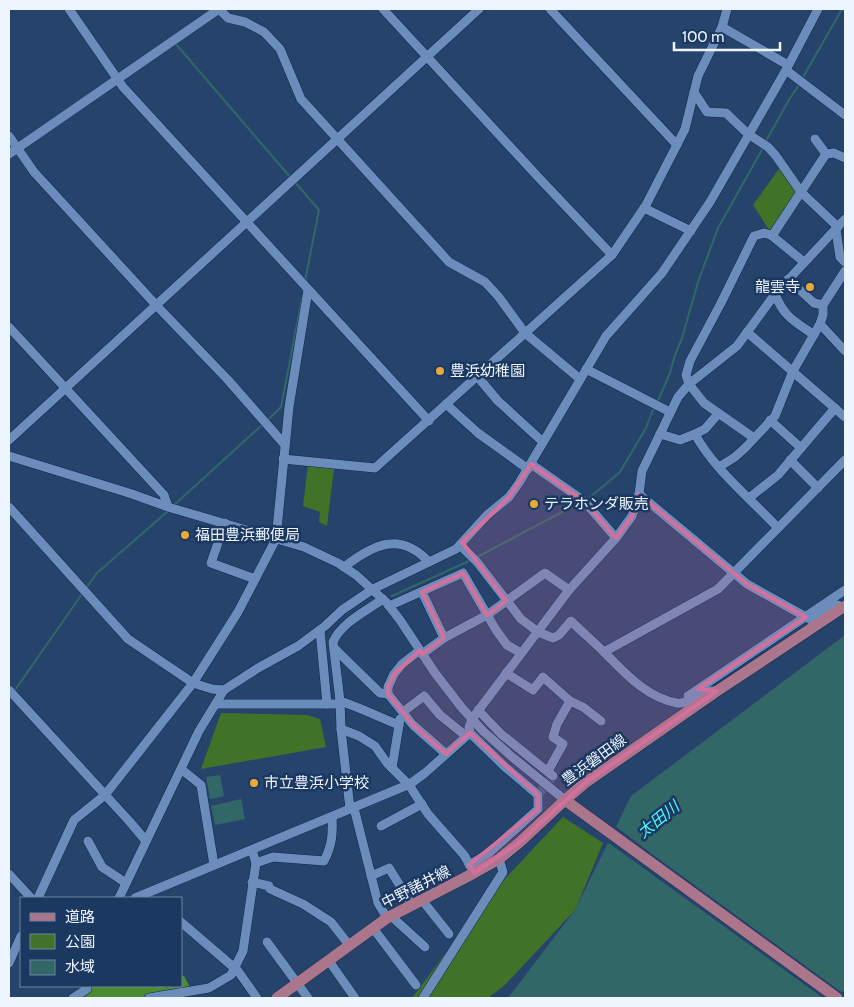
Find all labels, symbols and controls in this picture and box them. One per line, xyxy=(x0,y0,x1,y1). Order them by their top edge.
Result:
scale bar xyxy=(674,20,780,52)
text: 100 m xyxy=(682,28,724,46)
place label: 龍雲寺 xyxy=(755,278,800,296)
marker: 龍雲寺 xyxy=(804,281,816,293)
place label: 豊浜幼稚園 xyxy=(450,362,525,380)
marker: 豊浜幼稚園 xyxy=(434,365,446,377)
place label: テラホンダ販売 xyxy=(544,495,649,513)
marker: テラホンダ販売 xyxy=(528,498,540,510)
place label: 福田豊浜郵便局 xyxy=(195,526,300,544)
marker: 福田豊浜郵便局 xyxy=(179,529,191,541)
street label: 豊浜磐田線 xyxy=(558,731,630,789)
place label: 市立豊浜小学校 xyxy=(264,774,369,792)
marker: 市立豊浜小学校 xyxy=(248,777,260,789)
water label: 太田川 xyxy=(634,796,684,842)
street label: 中野諸井線 xyxy=(378,862,454,912)
legend xyxy=(20,897,182,987)
text: 道路 xyxy=(65,908,95,926)
text: 公園 xyxy=(65,933,95,951)
text: 水域 xyxy=(65,958,95,976)

